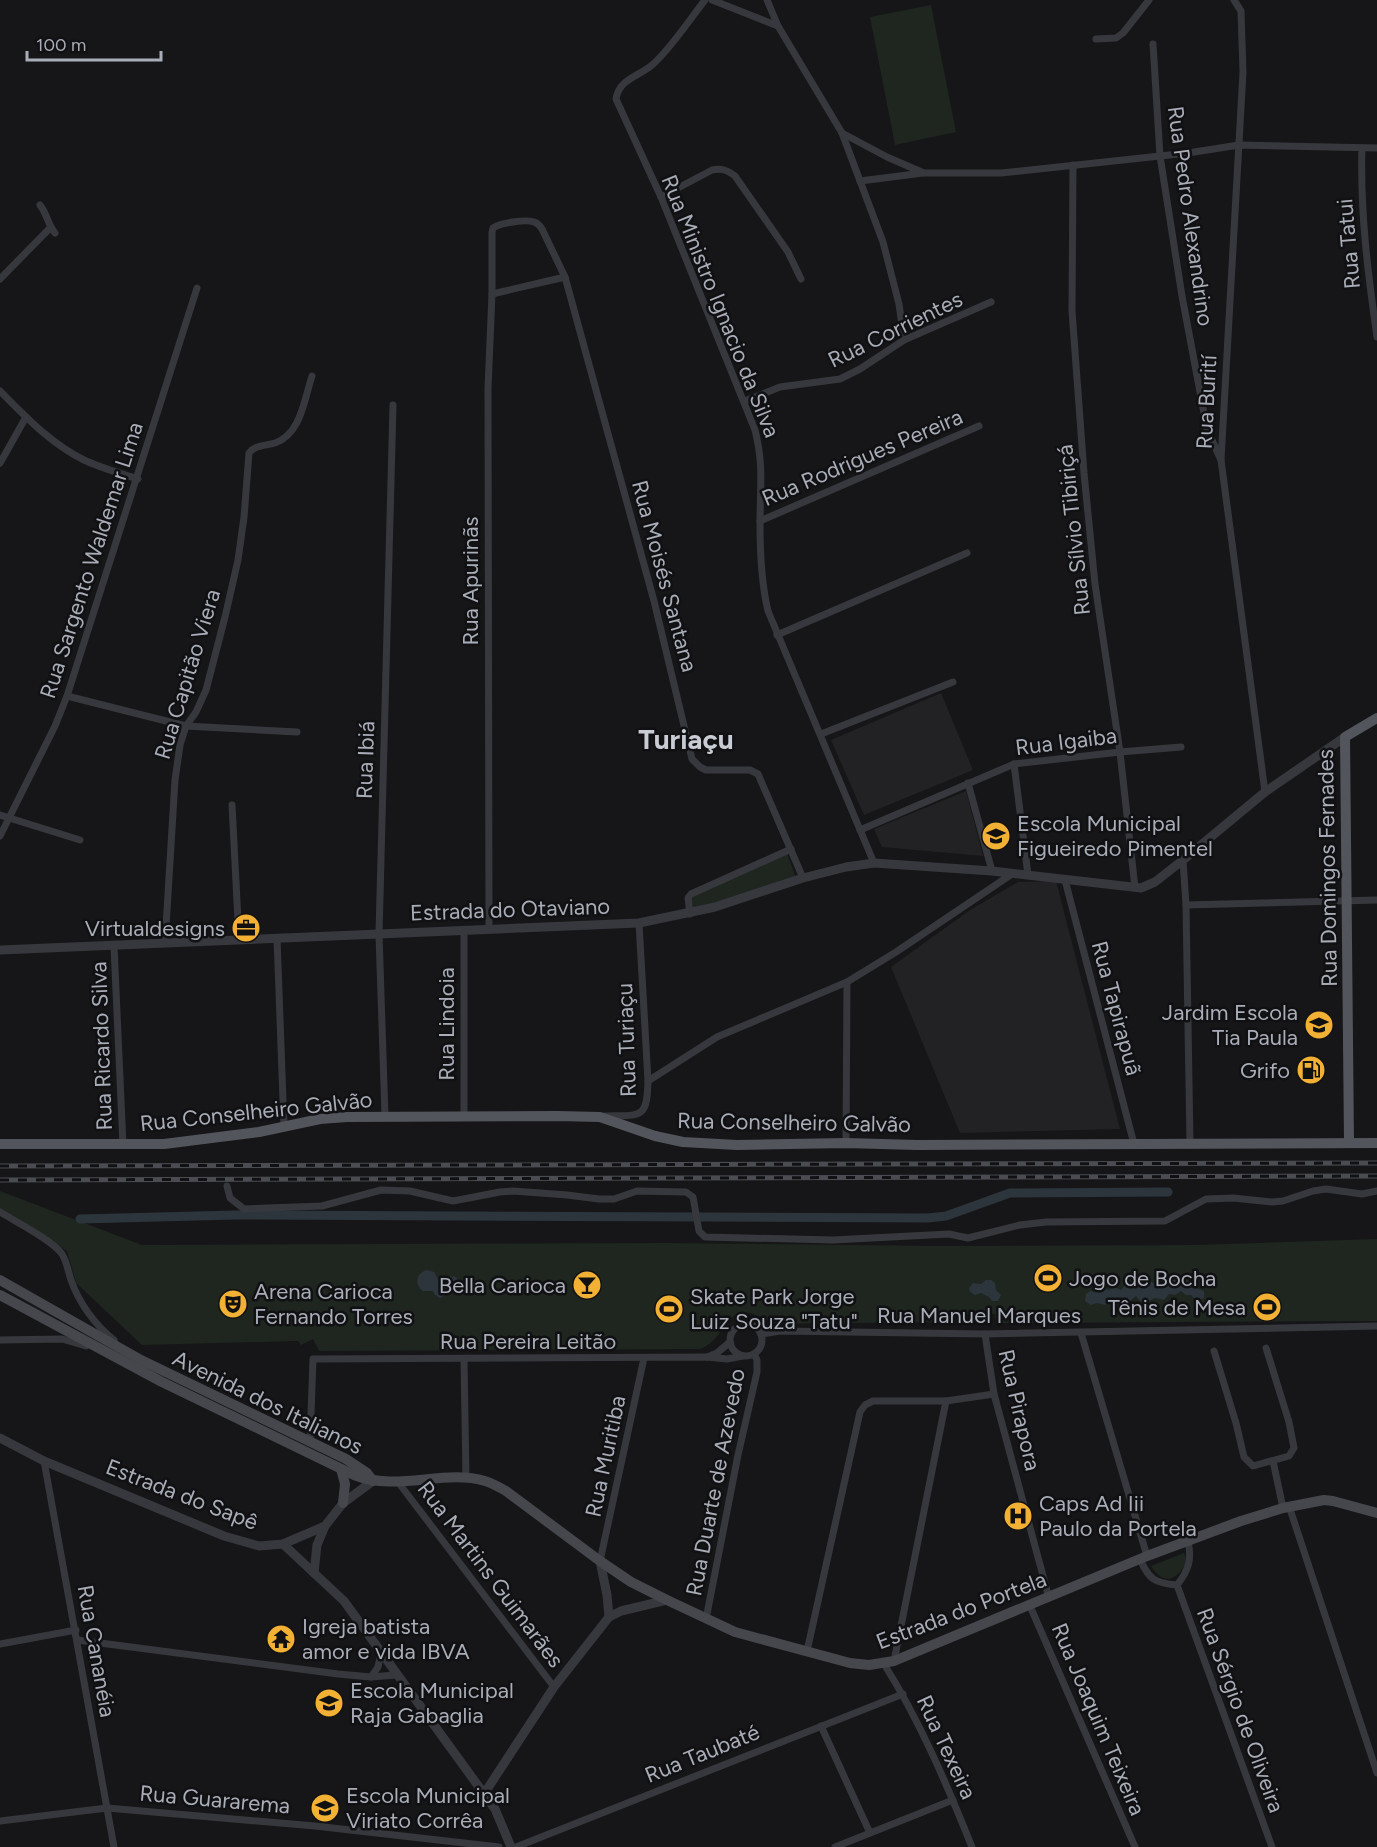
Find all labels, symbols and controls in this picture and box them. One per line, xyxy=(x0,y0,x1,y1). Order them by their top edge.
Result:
scale bar xyxy=(27,24,160,62)
text: 100 m xyxy=(36,34,86,56)
street label: Rua Pedro Alexandrino xyxy=(1162,104,1219,328)
street label: Rua Ministro Ignacio da Silva xyxy=(655,171,786,442)
street label: Rua Tatui xyxy=(1331,198,1366,290)
street label: Rua Corrientes xyxy=(824,285,967,374)
street label: Rua Burití xyxy=(1191,353,1222,450)
street label: Rua Rodrigues Pereira xyxy=(758,403,967,512)
street label: Rua Sargento Waldemar Lima xyxy=(34,419,149,702)
street label: Rua Sílvio Tibiriçá xyxy=(1051,443,1096,617)
street label: Rua Moisés Santana xyxy=(626,477,703,675)
street label: Rua Apurinãs xyxy=(457,516,484,646)
street label: Rua Capitão Viera xyxy=(149,586,226,763)
street label: Rua Ibiá xyxy=(351,721,380,799)
district label: Turiaçu xyxy=(638,722,734,756)
street label: Rua Igaiba xyxy=(1014,722,1118,761)
street label: Rua Domingos Fernades xyxy=(1312,749,1343,987)
place label: Escola Municipal Figueiredo Pimentel xyxy=(1017,810,1213,862)
school or university icon: Escola Municipal Figueiredo Pimentel xyxy=(980,820,1012,852)
street label: Estrada do Otaviano xyxy=(410,893,610,926)
office icon: Virtualdesigns xyxy=(230,912,262,944)
place label: Virtualdesigns xyxy=(85,915,225,942)
street label: Rua Tapirapuã xyxy=(1086,938,1147,1078)
street label: Rua Ricardo Silva xyxy=(85,961,118,1131)
street label: Rua Lindoia xyxy=(433,967,460,1081)
street label: Rua Turiaçu xyxy=(611,983,642,1097)
place label: Jardim Escola Tia Paula xyxy=(1162,999,1298,1051)
school or university icon: Jardim Escola Tia Paula xyxy=(1303,1009,1335,1041)
fuel station icon: Grifo xyxy=(1295,1054,1327,1086)
place label: Grifo xyxy=(1240,1057,1290,1084)
street label: Rua Conselheiro Galvão xyxy=(138,1086,374,1137)
street label: Rua Conselheiro Galvão xyxy=(677,1107,911,1138)
sports icon: Jogo de Bocha xyxy=(1032,1262,1064,1294)
place label: Jogo de Bocha xyxy=(1069,1265,1216,1292)
bar icon: Bella Carioca xyxy=(571,1269,603,1301)
place label: Bella Carioca xyxy=(439,1272,566,1299)
place label: Arena Carioca Fernando Torres xyxy=(254,1278,413,1330)
place label: Skate Park Jorge Luiz Souza "Tatu" xyxy=(690,1283,858,1335)
theatre icon: Arena Carioca Fernando Torres xyxy=(217,1288,249,1320)
sports icon: Tênis de Mesa xyxy=(1251,1291,1283,1323)
sports icon: Skate Park Jorge Luiz Souza "Tatu" xyxy=(653,1293,685,1325)
place label: Tênis de Mesa xyxy=(1108,1294,1246,1321)
street label: Rua Manuel Marques xyxy=(877,1302,1081,1329)
street label: Rua Pereira Leitão xyxy=(440,1328,616,1355)
street label: Avenida dos Italianos xyxy=(168,1345,367,1460)
street label: Rua Pirapora xyxy=(992,1347,1047,1473)
street label: Rua Duarte de Azevedo xyxy=(680,1366,751,1598)
street label: Rua Muritiba xyxy=(579,1393,632,1519)
street label: Estrada do Sapê xyxy=(102,1453,262,1536)
street label: Rua Martins Guimarães xyxy=(412,1476,569,1673)
place label: Caps Ad Iii Paulo da Portela xyxy=(1039,1490,1197,1542)
hospital icon: Caps Ad Iii Paulo da Portela xyxy=(1002,1500,1034,1532)
street label: Estrada do Portela xyxy=(872,1566,1050,1655)
street label: Rua Cananéia xyxy=(72,1583,121,1719)
street label: Rua Sérgio de Oliveira xyxy=(1191,1604,1290,1816)
place label: Igreja batista amor e vida IBVA xyxy=(302,1613,470,1665)
street label: Rua Joaquim Teixeira xyxy=(1046,1619,1151,1819)
temple icon: Igreja batista amor e vida IBVA xyxy=(265,1623,297,1655)
place label: Escola Municipal Raja Gabaglia xyxy=(350,1677,514,1729)
school or university icon: Escola Municipal Raja Gabaglia xyxy=(313,1687,345,1719)
street label: Rua Texeira xyxy=(911,1691,982,1803)
street label: Rua Taubaté xyxy=(641,1718,764,1789)
street label: Rua Guararema xyxy=(139,1779,291,1820)
place label: Escola Municipal Viriato Corrêa xyxy=(346,1782,510,1834)
school or university icon: Escola Municipal Viriato Corrêa xyxy=(309,1792,341,1824)

